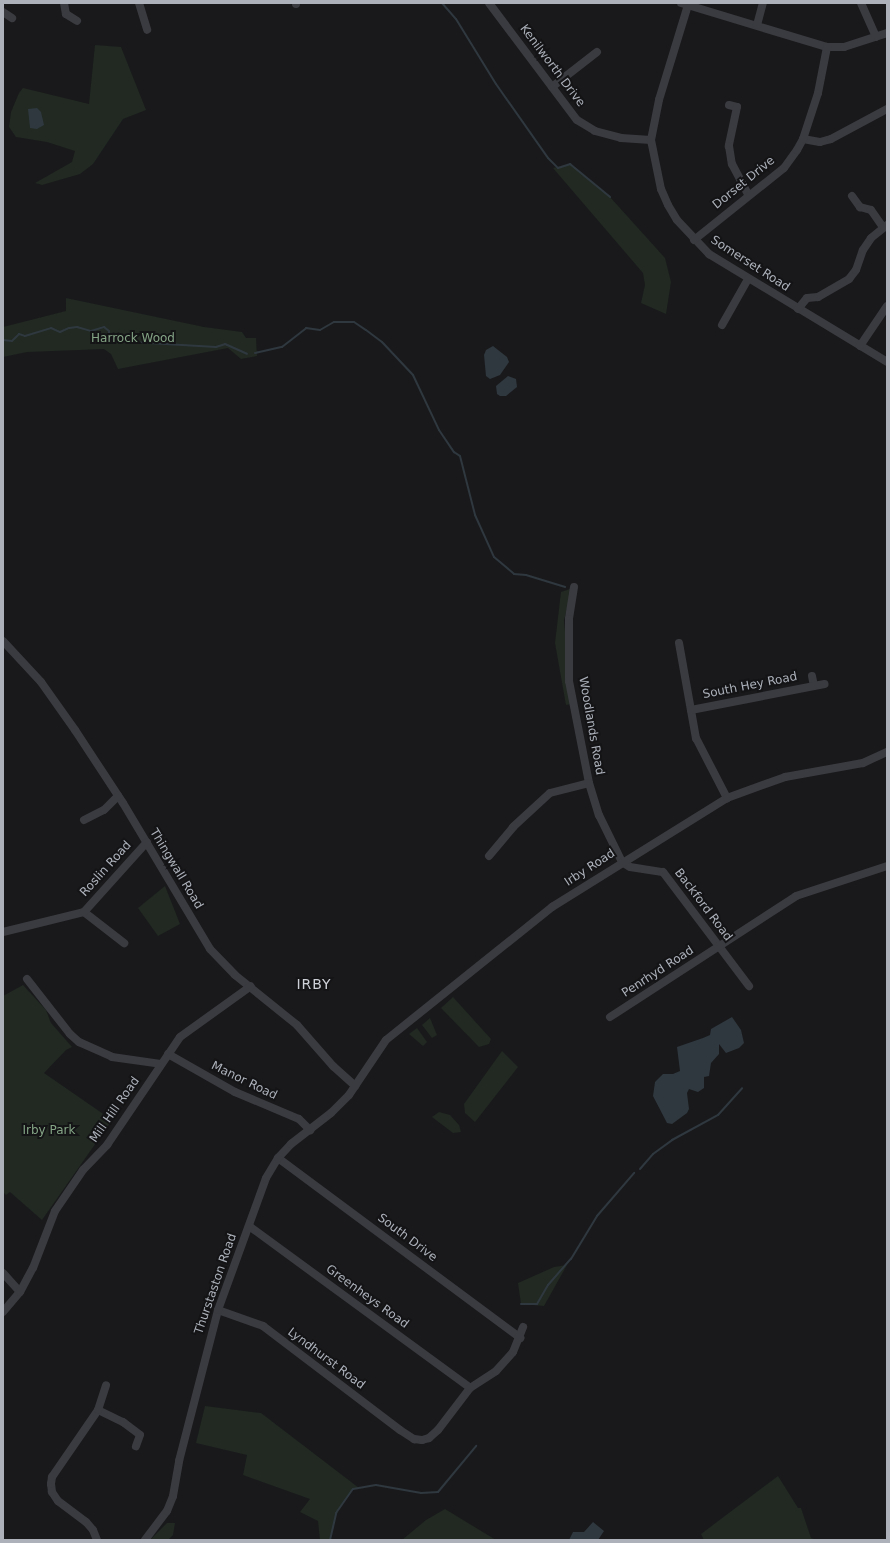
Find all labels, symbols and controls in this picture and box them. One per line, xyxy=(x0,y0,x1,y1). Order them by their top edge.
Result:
street label: Kenilworth Drive xyxy=(516,22,588,110)
street label: Dorset Drive xyxy=(710,154,778,212)
street label: Somerset Road xyxy=(708,233,792,295)
park label: Harrock Wood xyxy=(91,332,175,346)
street label: South Hey Road xyxy=(701,670,799,702)
street label: Woodlands Road xyxy=(575,676,607,776)
street label: Thingwall Road xyxy=(146,826,206,912)
street label: Roslin Road xyxy=(77,838,135,900)
street label: Irby Road xyxy=(562,846,618,890)
street label: Backford Road xyxy=(671,866,735,944)
street label: Penrhyd Road xyxy=(619,943,697,1001)
district label: IRBY xyxy=(296,976,332,992)
street label: Manor Road xyxy=(209,1059,279,1103)
street label: Mill Hill Road xyxy=(87,1074,143,1146)
park label: Irby Park xyxy=(23,1124,75,1138)
street label: South Drive xyxy=(374,1211,440,1265)
street label: Thurstaston Road xyxy=(192,1232,240,1336)
street label: Greenheys Road xyxy=(323,1262,411,1332)
street label: Lyndhurst Road xyxy=(285,1325,367,1393)

